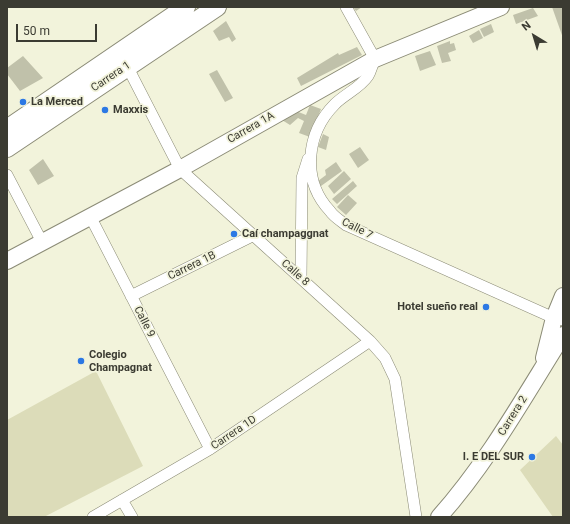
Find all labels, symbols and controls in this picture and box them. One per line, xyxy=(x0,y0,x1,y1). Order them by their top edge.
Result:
scale bar xyxy=(18,16,99,42)
north arrow xyxy=(514,16,554,56)
text: N xyxy=(519,19,533,34)
text: 50 m xyxy=(23,24,50,38)
street label: Carrera 1 xyxy=(89,59,133,95)
place label: La Merced xyxy=(31,95,83,109)
marker: La Merced xyxy=(18,97,28,107)
place label: Maxxis xyxy=(113,103,148,117)
marker: Maxxis xyxy=(100,105,110,115)
street label: Carrera 1A xyxy=(225,109,277,147)
street label: Calle 7 xyxy=(339,216,375,242)
place label: Caí champaggnat xyxy=(242,227,329,241)
marker: Caí champaggnat xyxy=(229,229,239,239)
street label: Carrera 1B xyxy=(166,249,218,283)
street label: Calle 8 xyxy=(278,257,312,289)
place label: Hotel sueño real xyxy=(397,300,478,314)
marker: Hotel sueño real xyxy=(481,302,491,312)
street label: Calle 9 xyxy=(131,304,157,340)
place label: Colegio Champagnat xyxy=(89,348,152,374)
marker: Colegio Champagnat xyxy=(76,356,86,366)
street label: Carrera 2 xyxy=(496,394,530,438)
street label: Carrera 1D xyxy=(209,413,259,453)
place label: I. E DEL SUR xyxy=(463,450,524,464)
marker: I. E DEL SUR xyxy=(527,452,537,462)

